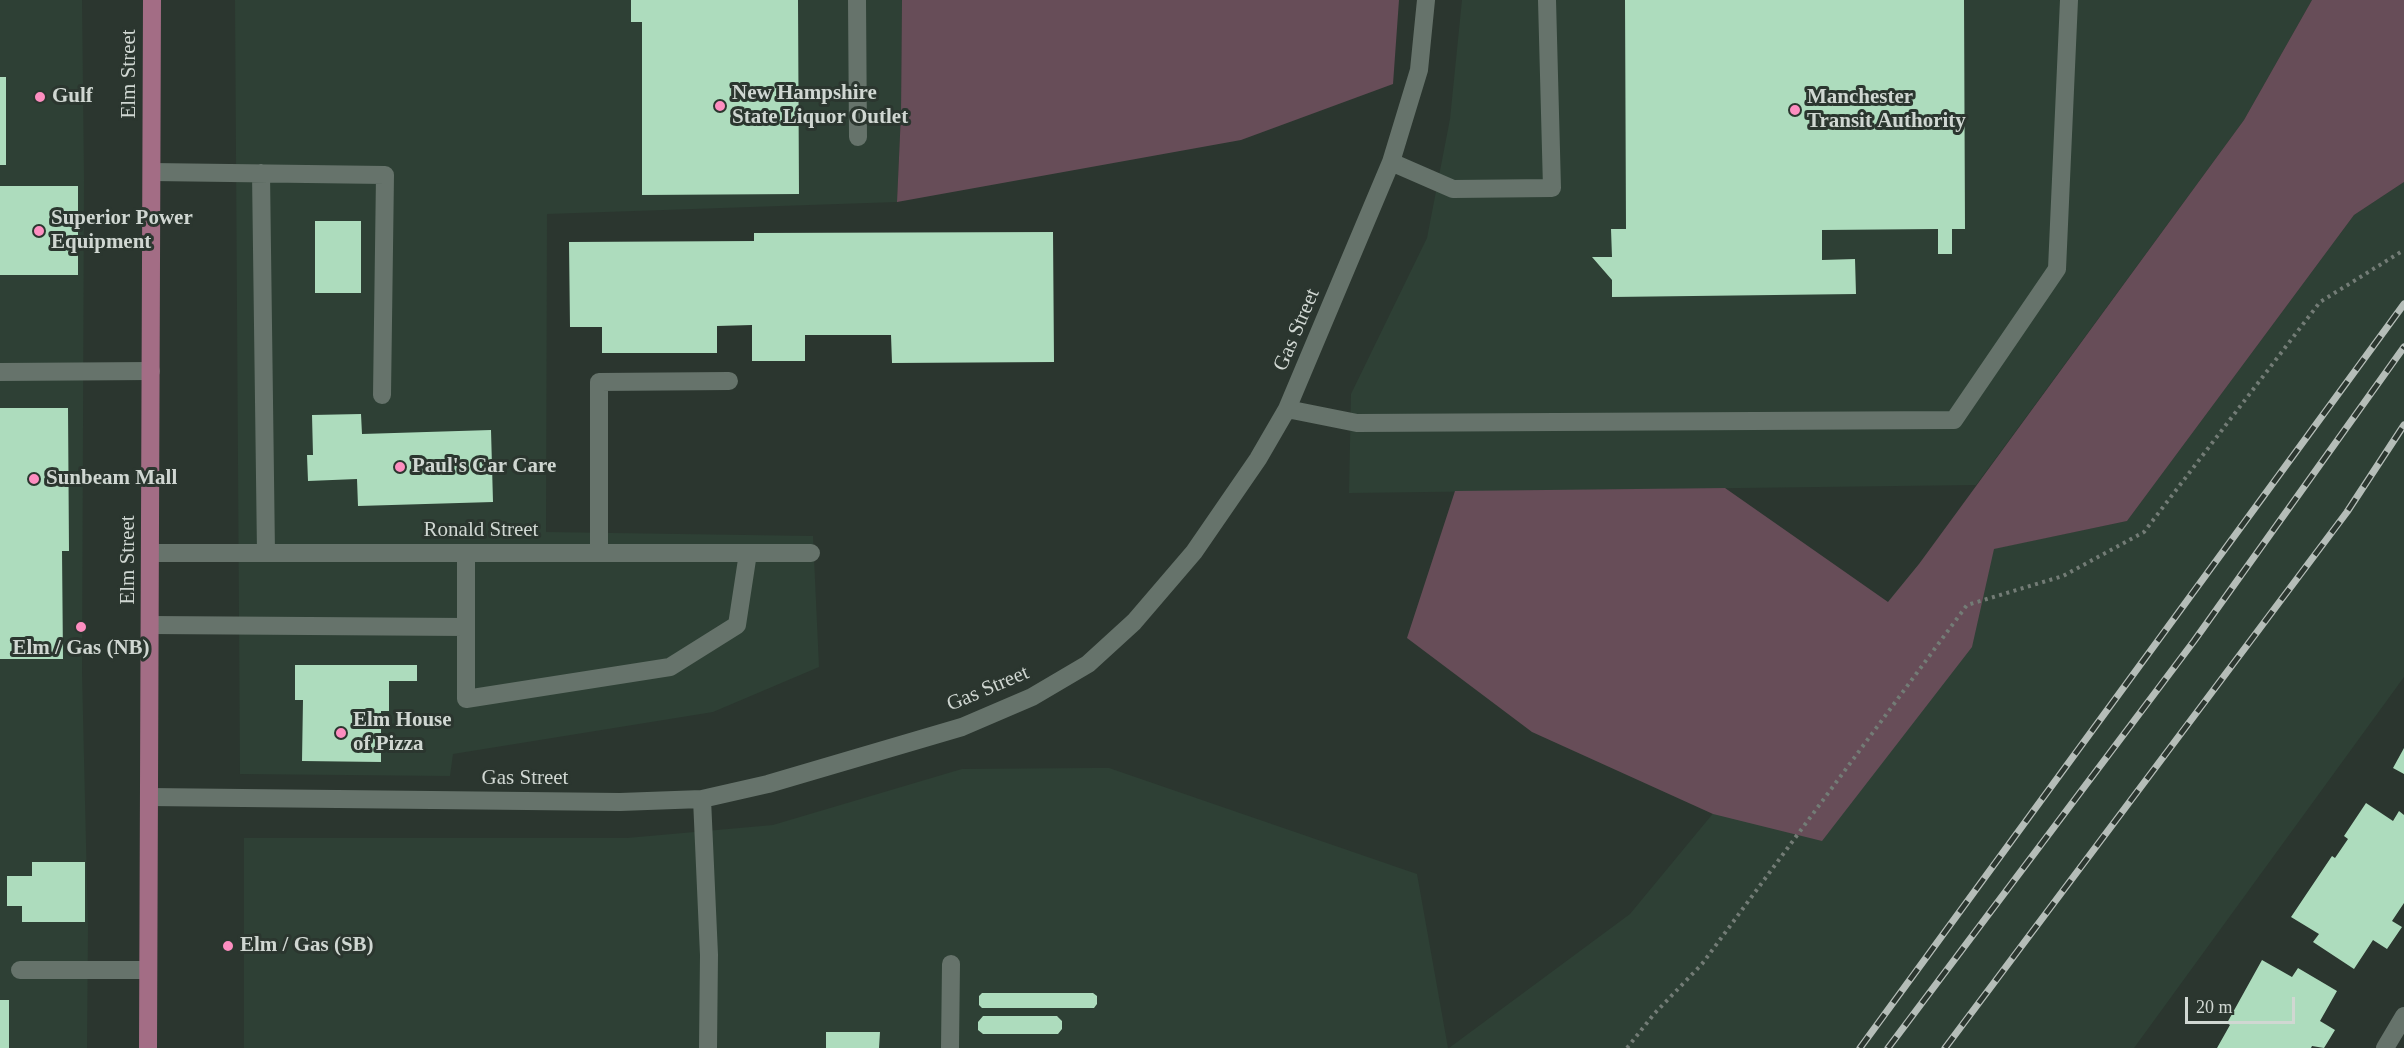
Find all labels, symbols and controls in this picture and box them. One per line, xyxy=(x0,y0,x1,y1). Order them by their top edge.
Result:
street label: Elm Street xyxy=(116,29,142,119)
place label: New Hampshire State Liquor Outlet xyxy=(732,81,908,131)
place label: Gulf xyxy=(52,84,93,110)
place label: Manchester Transit Authority xyxy=(1807,85,1966,135)
marker: Gulf xyxy=(33,90,47,104)
marker: New Hampshire State Liquor Outlet xyxy=(713,99,727,113)
marker: Manchester Transit Authority xyxy=(1788,103,1802,117)
place label: Superior Power Equipment xyxy=(51,206,193,256)
marker: Superior Power Equipment xyxy=(32,224,46,238)
street label: Gas Street xyxy=(1268,285,1326,375)
place label: Paul's Car Care xyxy=(412,454,556,480)
marker: Paul's Car Care xyxy=(393,460,407,474)
place label: Sunbeam Mall xyxy=(46,466,177,492)
marker: Sunbeam Mall xyxy=(27,472,41,486)
street label: Elm Street xyxy=(115,515,141,605)
street label: Ronald Street xyxy=(424,517,538,543)
marker: Elm / Gas (NB) xyxy=(74,620,88,634)
place label: Elm / Gas (NB) xyxy=(12,636,150,662)
street label: Gas Street xyxy=(943,660,1033,718)
place label: Elm House of Pizza xyxy=(353,708,452,758)
marker: Elm House of Pizza xyxy=(334,726,348,740)
street label: Gas Street xyxy=(482,765,568,791)
place label: Elm / Gas (SB) xyxy=(240,933,374,959)
marker: Elm / Gas (SB) xyxy=(221,939,235,953)
scale bar xyxy=(2188,985,2298,1023)
text: 20 m xyxy=(2196,997,2233,1017)

